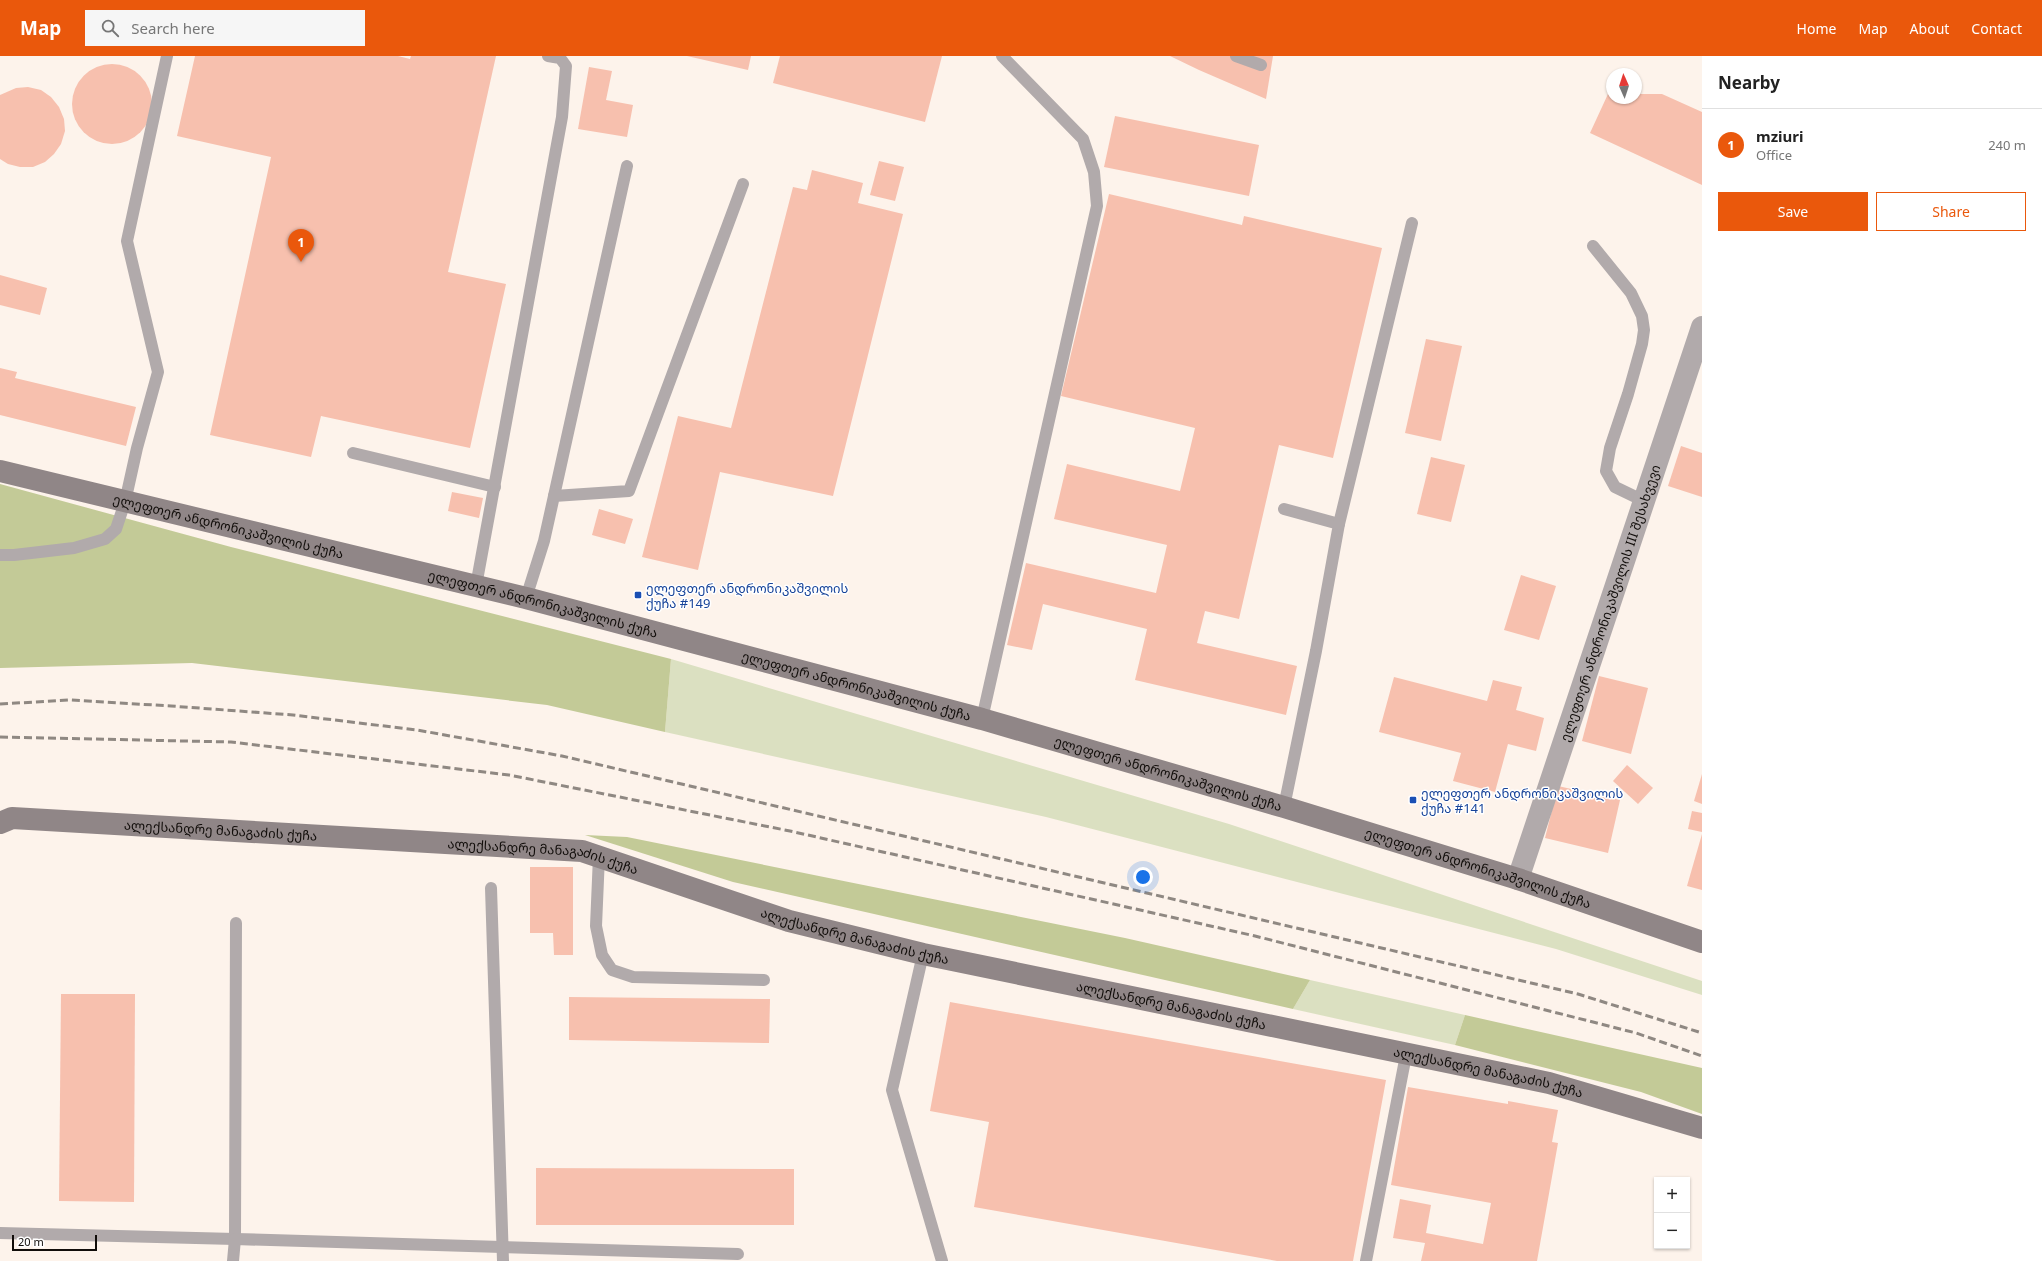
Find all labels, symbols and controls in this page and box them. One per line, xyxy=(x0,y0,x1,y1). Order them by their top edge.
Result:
search box xyxy=(85,10,365,46)
text: Map xyxy=(20,15,61,41)
icon: search xyxy=(99,17,121,39)
text: Search here xyxy=(131,18,215,38)
text: Home xyxy=(1797,19,1836,38)
text: Map xyxy=(1858,19,1888,38)
text: About xyxy=(1910,19,1949,38)
text: Contact xyxy=(1971,19,2022,38)
north arrow xyxy=(1606,68,1642,104)
text: Nearby xyxy=(1718,71,1780,94)
text: mziuri xyxy=(1756,126,1803,146)
text: 1 xyxy=(1727,136,1735,154)
text: 240 m xyxy=(1988,136,2026,154)
text: Office xyxy=(1756,146,1792,164)
button: Save xyxy=(1718,192,1868,231)
button: Share xyxy=(1876,192,2026,231)
pin: 1 xyxy=(288,229,314,262)
street label: ელეფთერ ანდრონიკაშვილის III შესახვევი xyxy=(1556,462,1665,744)
street label: ელეფთერ ანდრონიკაშვილის ქუჩა xyxy=(111,490,345,563)
street label: ელეფთერ ანდრონიკაშვილის ქუჩა xyxy=(426,566,660,642)
place label: ელეფთერ ანდრონიკაშვილის ქუჩა #149 xyxy=(646,579,849,612)
marker: ელეფთერ ანდრონიკაშვილის ქუჩა #149 xyxy=(633,590,643,600)
street label: ელეფთერ ანდრონიკაშვილის ქუჩა xyxy=(740,647,973,725)
street label: ელეფთერ ანდრონიკაშვილის ქუჩა xyxy=(1052,732,1284,815)
place label: ელეფთერ ანდრონიკაშვილის ქუჩა #141 xyxy=(1421,784,1624,817)
marker: ელეფთერ ანდრონიკაშვილის ქუჩა #141 xyxy=(1408,795,1418,805)
street label: ალექსანდრე მანაგაძის ქუჩა xyxy=(123,815,318,845)
street label: ელეფთერ ანდრონიკაშვილის ქუჩა xyxy=(1363,824,1594,912)
street label: ალექსანდრე მანაგაძის ქუჩა xyxy=(447,834,641,878)
your location xyxy=(1133,867,1153,887)
street label: ალექსანდრე მანაგაძის ქუჩა xyxy=(758,903,951,968)
street label: ალექსანდრე მანაგაძის ქუჩა xyxy=(1075,977,1268,1034)
street label: ალექსანდრე მანაგაძის ქუჩა xyxy=(1392,1042,1585,1102)
map controls xyxy=(1654,1177,1690,1249)
button: + xyxy=(1654,1177,1690,1213)
button: − xyxy=(1654,1213,1690,1249)
scale bar xyxy=(12,1233,97,1252)
text: 20 m xyxy=(18,1234,44,1249)

